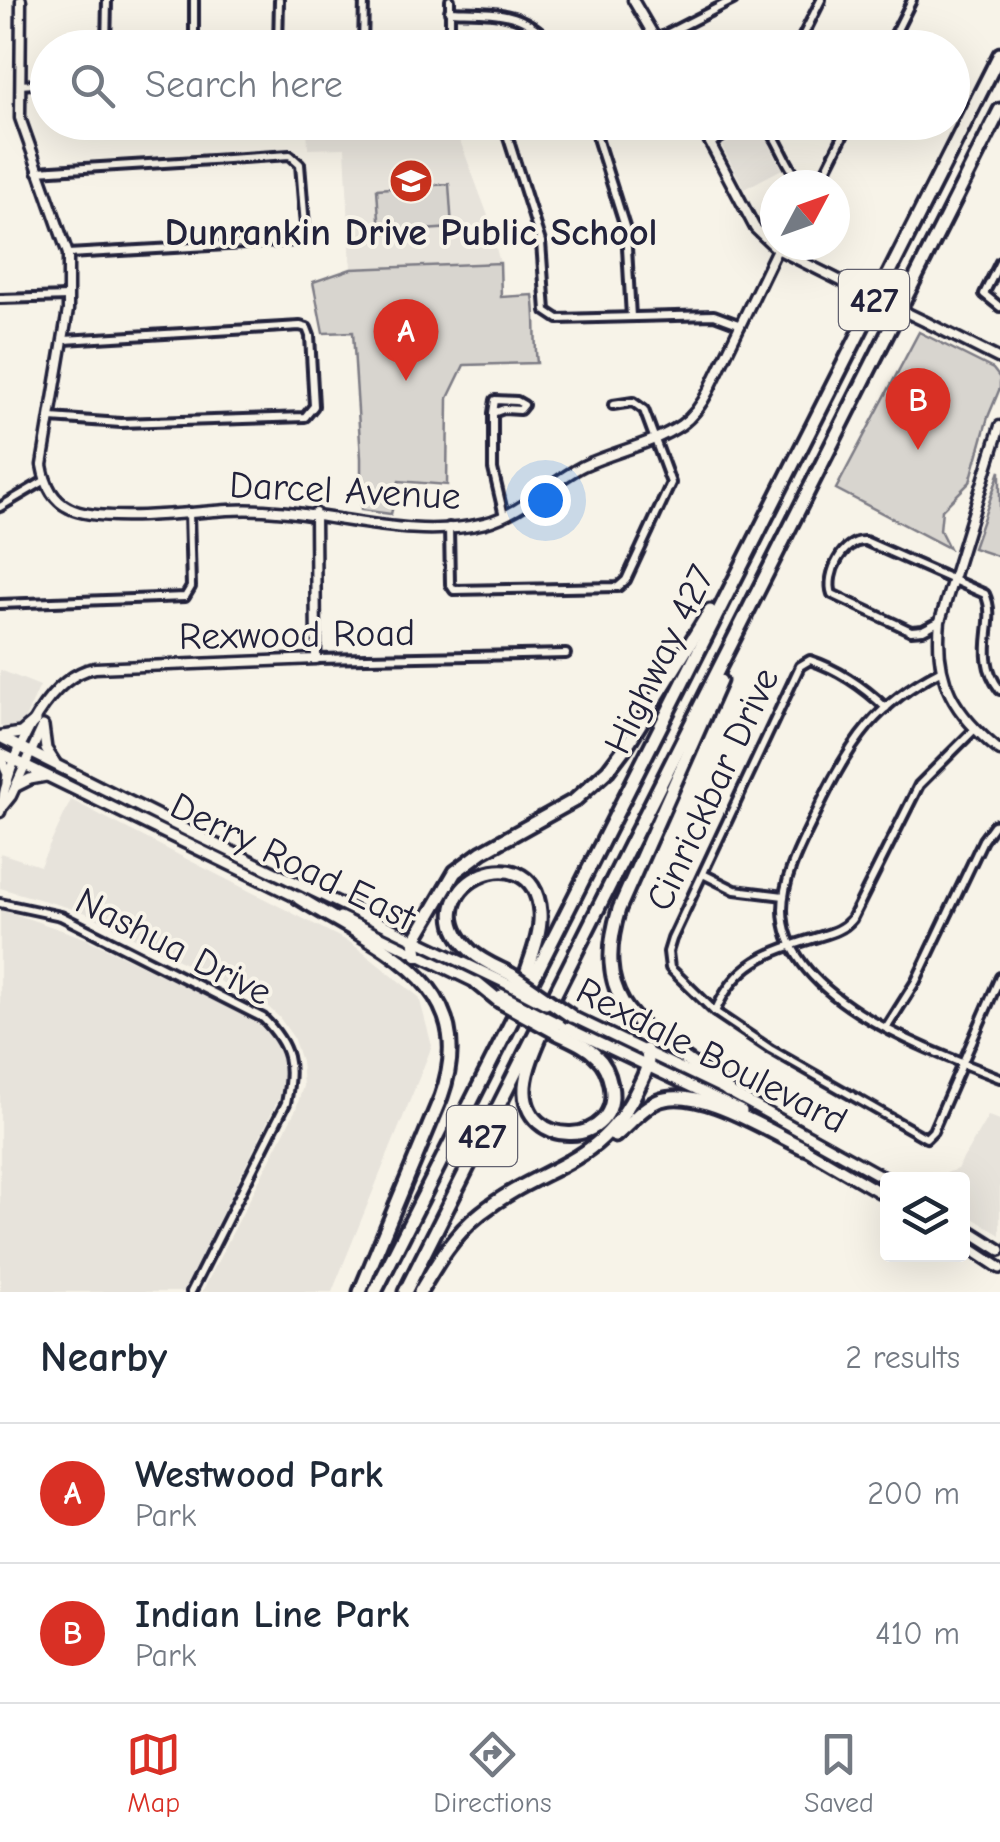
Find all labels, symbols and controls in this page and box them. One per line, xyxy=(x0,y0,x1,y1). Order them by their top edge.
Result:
search box xyxy=(30,30,970,140)
icon: search xyxy=(65,58,120,113)
text: Search here xyxy=(145,63,343,107)
school or university icon: Dunrankin Drive Public School xyxy=(388,158,434,204)
north arrow xyxy=(760,170,850,260)
place label: Dunrankin Drive Public School xyxy=(164,211,658,255)
road number: 427 xyxy=(839,270,909,330)
pin: A xyxy=(374,298,438,381)
pin: B xyxy=(886,368,950,450)
street label: Darcel Avenue xyxy=(228,463,462,519)
your location xyxy=(520,475,571,526)
street label: Highway 427 xyxy=(595,558,724,761)
street label: Rexwood Road xyxy=(178,611,416,659)
street label: Cinrickbar Drive xyxy=(637,661,788,918)
street label: Derry Road East xyxy=(163,784,423,941)
street label: Nashua Drive xyxy=(68,879,279,1015)
street label: Rexdale Boulevard xyxy=(569,969,854,1143)
road number: 427 xyxy=(447,1106,517,1166)
map controls xyxy=(880,1172,970,1262)
button: layers xyxy=(880,1172,970,1262)
text: Nearby xyxy=(40,1333,167,1382)
text: 2 results xyxy=(845,1339,960,1376)
text: Westwood Park xyxy=(135,1453,383,1497)
text: A xyxy=(64,1475,81,1512)
text: 200 m xyxy=(867,1475,960,1512)
text: Park xyxy=(135,1497,196,1534)
text: Indian Line Park xyxy=(135,1593,409,1637)
text: B xyxy=(63,1615,82,1652)
text: 410 m xyxy=(875,1615,960,1652)
text: Park xyxy=(135,1637,196,1674)
tab: Map xyxy=(126,1727,181,1819)
tab: Directions xyxy=(433,1727,552,1819)
tab: Saved xyxy=(804,1727,874,1819)

